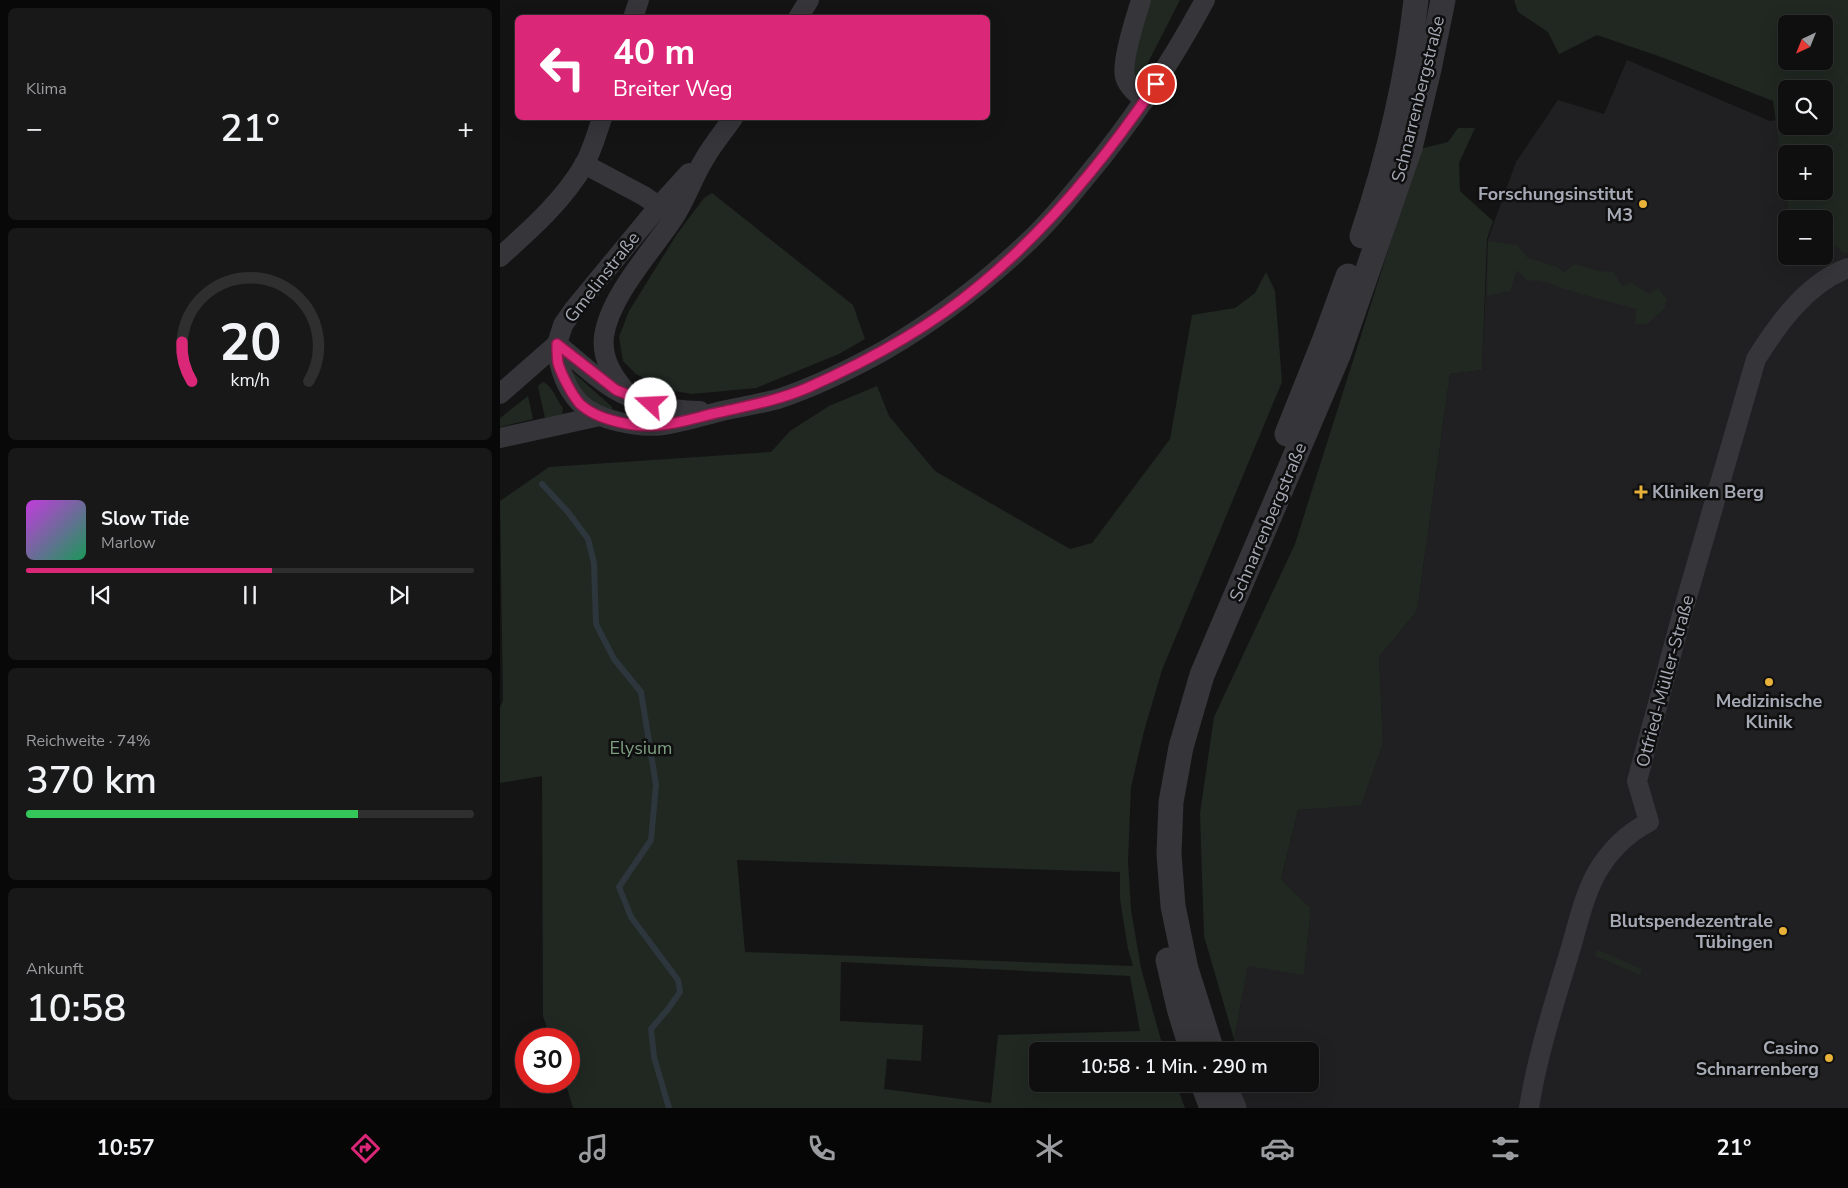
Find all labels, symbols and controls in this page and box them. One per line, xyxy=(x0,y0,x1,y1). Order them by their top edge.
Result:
street label: Schnarrenbergstraße xyxy=(1386,13,1450,185)
north arrow xyxy=(1778,15,1832,70)
map controls xyxy=(1778,15,1833,265)
text: 40 m xyxy=(613,29,695,76)
icon: left xyxy=(530,35,595,100)
pin xyxy=(1135,63,1177,105)
icon: arrive xyxy=(1142,70,1170,98)
text: Breiter Weg xyxy=(613,74,733,104)
text: Klima xyxy=(26,78,67,100)
button: search xyxy=(1778,80,1833,135)
text: 21° xyxy=(220,103,280,154)
text: − xyxy=(26,110,43,148)
text: + xyxy=(457,110,474,148)
button: + xyxy=(1778,145,1833,200)
place label: Forschungsinstitut M3 xyxy=(1478,182,1633,227)
marker: Forschungsinstitut M3 xyxy=(1637,198,1649,210)
button: − xyxy=(1778,210,1833,265)
street label: Gmelinstraße xyxy=(559,227,645,327)
text: 20 xyxy=(219,307,281,378)
text: km/h xyxy=(230,368,270,392)
position arrow xyxy=(624,377,676,429)
street label: Schnarrenbergstraße xyxy=(1224,439,1312,605)
place label: Kliniken Berg xyxy=(1652,480,1764,504)
marker: Kliniken Berg xyxy=(1634,485,1648,499)
text: Slow Tide xyxy=(101,506,189,532)
text: Marlow xyxy=(101,532,156,554)
icon: previous xyxy=(87,581,115,609)
icon: pause xyxy=(236,581,264,609)
icon: next xyxy=(385,581,413,609)
street label: Otfried-Müller-Straße xyxy=(1630,592,1700,770)
marker: Medizinische Klinik xyxy=(1763,676,1775,688)
place label: Medizinische Klinik xyxy=(1716,689,1823,734)
text: Reichweite · 74% xyxy=(26,730,151,752)
park label: Elysium xyxy=(609,736,673,760)
text: 370 km xyxy=(26,755,157,806)
place label: Blutspendezentrale Tübingen xyxy=(1609,909,1773,954)
marker: Blutspendezentrale Tübingen xyxy=(1777,925,1789,937)
text: Ankunft xyxy=(26,958,83,980)
text: 10:58 xyxy=(26,983,126,1034)
speed limit sign: 30 xyxy=(515,1028,580,1093)
place label: Casino Schnarrenberg xyxy=(1696,1036,1819,1081)
marker: Casino Schnarrenberg xyxy=(1823,1052,1835,1064)
text: 10:58 · 1 Min. · 290 m xyxy=(1080,1054,1268,1080)
icon: directions xyxy=(348,1131,383,1166)
icon: music xyxy=(576,1131,611,1166)
icon: phone xyxy=(804,1131,839,1166)
icon: climate xyxy=(1032,1131,1067,1166)
icon: car xyxy=(1260,1131,1295,1166)
icon: filters xyxy=(1488,1131,1523,1166)
text: 10:57 xyxy=(97,1133,155,1163)
text: 21° xyxy=(1717,1133,1751,1163)

